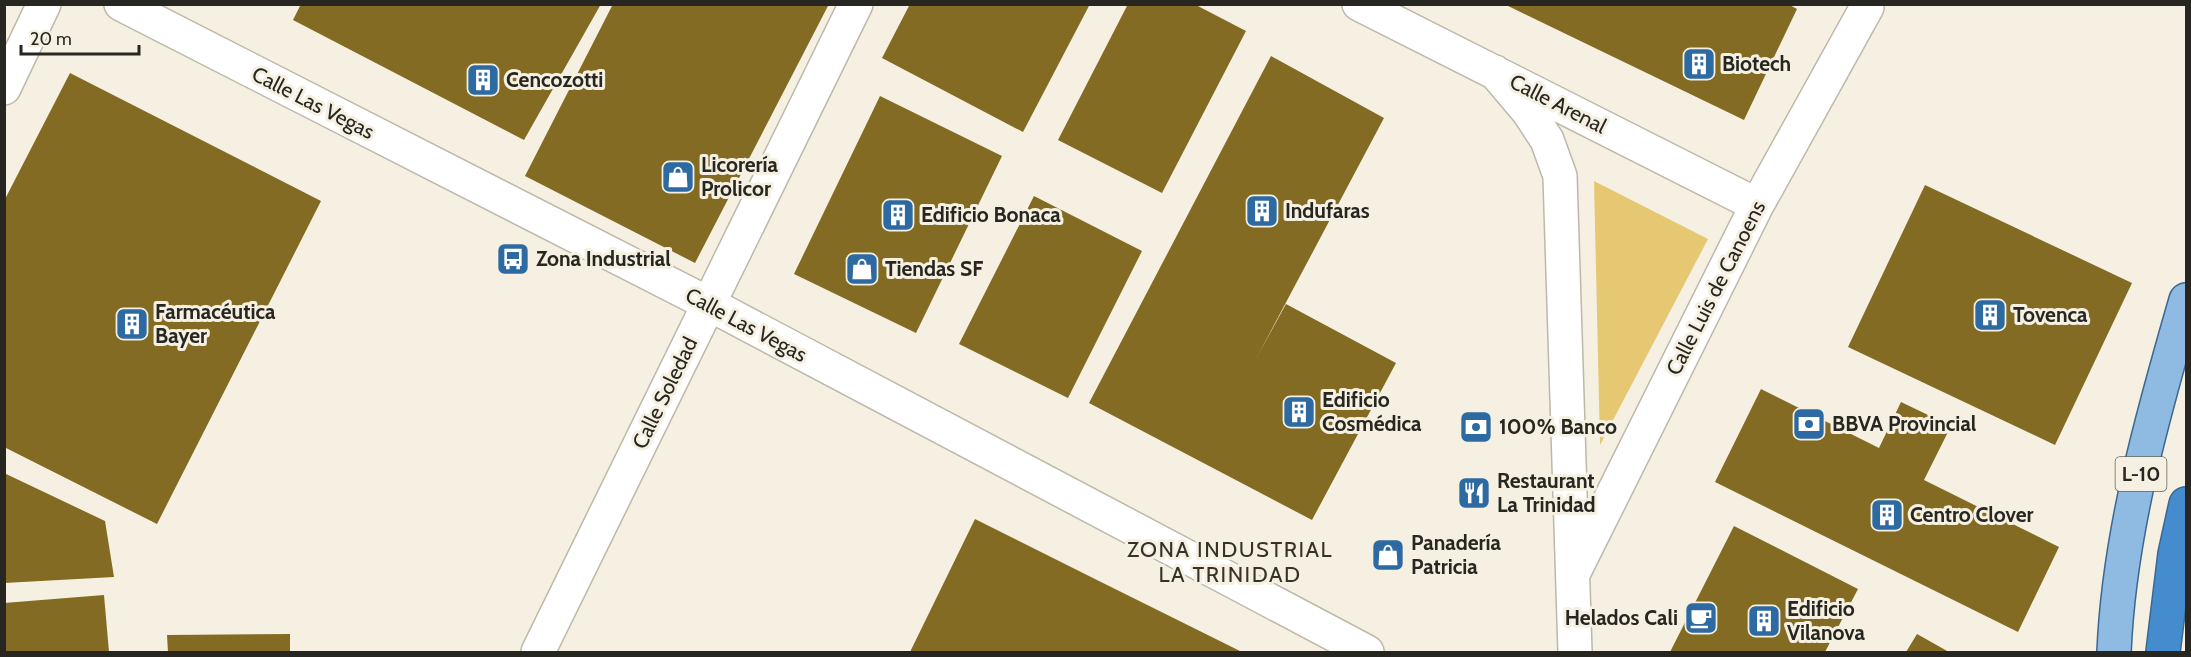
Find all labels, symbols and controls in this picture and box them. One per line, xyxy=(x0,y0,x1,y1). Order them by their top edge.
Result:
scale bar xyxy=(21,18,140,56)
text: 20 m xyxy=(30,28,72,50)
building icon: Biotech xyxy=(1681,46,1717,82)
place label: Biotech xyxy=(1722,51,1791,76)
street label: Calle Las Vegas xyxy=(248,61,379,144)
building icon: Cencozotti xyxy=(465,62,501,98)
place label: Cencozotti xyxy=(506,67,603,92)
street label: Calle Arenal xyxy=(1506,69,1611,139)
place label: Licorería Prolicor xyxy=(701,152,779,201)
shop icon: Licorería Prolicor xyxy=(660,159,696,195)
building icon: Indufaras xyxy=(1244,193,1280,229)
street label: Calle Luis de Canoens xyxy=(1661,196,1770,379)
building icon: Edificio Bonaca xyxy=(880,197,916,233)
place label: Indufaras xyxy=(1285,198,1370,223)
place label: Edificio Bonaca xyxy=(921,202,1061,227)
bus stop icon: Zona Industrial xyxy=(495,241,531,277)
place label: Zona Industrial xyxy=(536,246,671,271)
shop icon: Tiendas SF xyxy=(844,251,880,287)
place label: Tiendas SF xyxy=(885,256,983,281)
street label: Calle Las Vegas xyxy=(681,282,811,367)
building icon: Tovenca xyxy=(1972,297,2008,333)
place label: Farmacéutica Bayer xyxy=(155,299,276,348)
place label: Tovenca xyxy=(2013,302,2088,327)
building icon: Farmacéutica Bayer xyxy=(114,306,150,342)
street label: Calle Soledad xyxy=(627,333,702,453)
place label: Edificio Cosmédica xyxy=(1322,387,1422,436)
building icon: Edificio Cosmédica xyxy=(1281,394,1317,430)
bank icon: BBVA Provincial xyxy=(1791,406,1827,442)
bank icon: 100% Banco xyxy=(1458,409,1494,445)
place label: BBVA Provincial xyxy=(1832,411,1977,436)
place label: 100% Banco xyxy=(1499,414,1617,439)
road number: L-10 xyxy=(2116,457,2166,491)
place label: Restaurant La Trinidad xyxy=(1497,468,1596,517)
restaurant icon: Restaurant La Trinidad xyxy=(1456,475,1492,511)
building icon: Centro Clover xyxy=(1869,497,1905,533)
place label: Centro Clover xyxy=(1910,502,2034,527)
place label: Panadería Patricia xyxy=(1411,530,1502,579)
district label: ZONA INDUSTRIAL LA TRINIDAD xyxy=(1127,536,1333,588)
shop icon: Panadería Patricia xyxy=(1370,537,1406,573)
place label: Edificio Vilanova xyxy=(1787,596,1866,645)
cafe icon: Helados Cali xyxy=(1683,600,1719,636)
building icon: Edificio Vilanova xyxy=(1746,603,1782,639)
place label: Helados Cali xyxy=(1565,605,1678,630)

